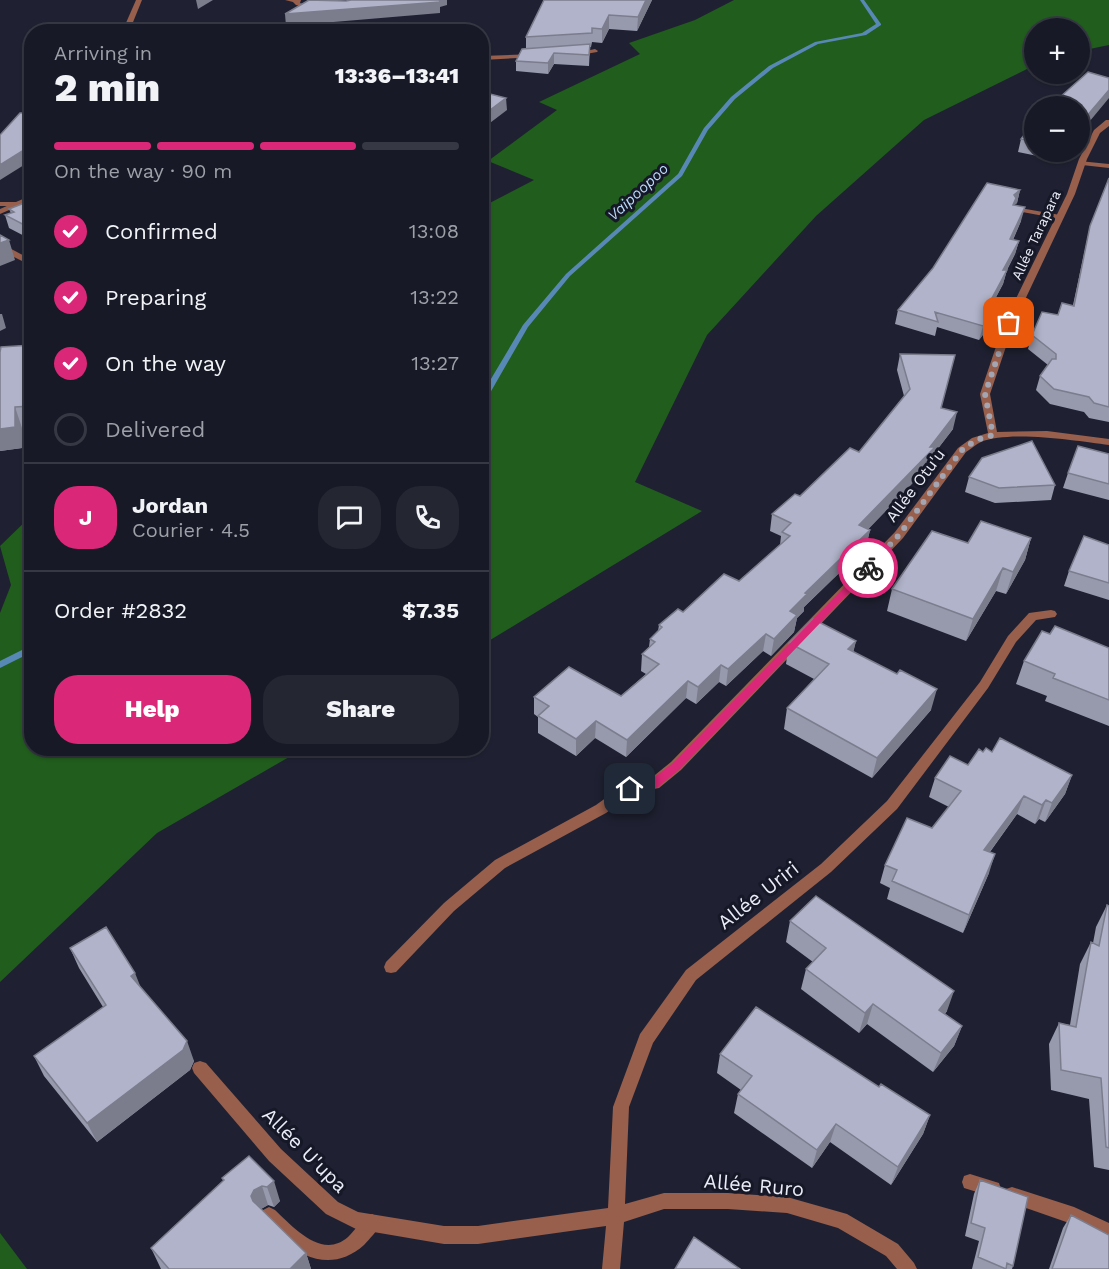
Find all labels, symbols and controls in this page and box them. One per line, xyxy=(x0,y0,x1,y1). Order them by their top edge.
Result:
map controls xyxy=(1024,18,1090,162)
button: + xyxy=(1024,18,1090,84)
text: Arriving in xyxy=(54,41,152,65)
text: 13:36–13:41 xyxy=(335,63,459,88)
text: 2 min xyxy=(54,65,160,110)
button: − xyxy=(1024,96,1090,162)
text: On the way · 90 m xyxy=(54,159,232,183)
water label: Vaipoopoo xyxy=(604,159,672,225)
street label: Allée Tarapara xyxy=(1008,188,1064,282)
icon: check xyxy=(54,215,87,248)
text: Confirmed xyxy=(105,219,218,244)
text: 13:08 xyxy=(409,219,459,243)
icon: check xyxy=(54,281,87,314)
text: Preparing xyxy=(105,285,206,310)
text: 13:22 xyxy=(410,285,459,309)
pin xyxy=(983,297,1034,348)
icon: bag xyxy=(992,306,1025,339)
icon: check xyxy=(54,347,87,380)
text: On the way xyxy=(105,351,226,376)
text: 13:27 xyxy=(411,351,459,375)
text: Delivered xyxy=(105,417,205,442)
street label: Allée Otu'u xyxy=(882,445,949,526)
button: chat xyxy=(318,486,381,549)
button: phone xyxy=(396,486,459,549)
text: Jordan xyxy=(132,493,208,518)
text: J xyxy=(79,505,92,530)
text: Courier · 4.5 xyxy=(132,518,250,542)
courier xyxy=(838,538,898,598)
icon: bike xyxy=(852,552,885,585)
text: Order #2832 xyxy=(54,598,187,623)
text: $7.35 xyxy=(402,598,459,623)
button: Help xyxy=(54,675,251,744)
button: Share xyxy=(263,675,459,744)
pin xyxy=(604,763,655,814)
icon: home xyxy=(613,772,646,805)
street label: Allée Uriri xyxy=(713,856,803,934)
street label: Allée U'upa xyxy=(257,1102,353,1198)
street label: Allée Ruro xyxy=(703,1169,805,1201)

